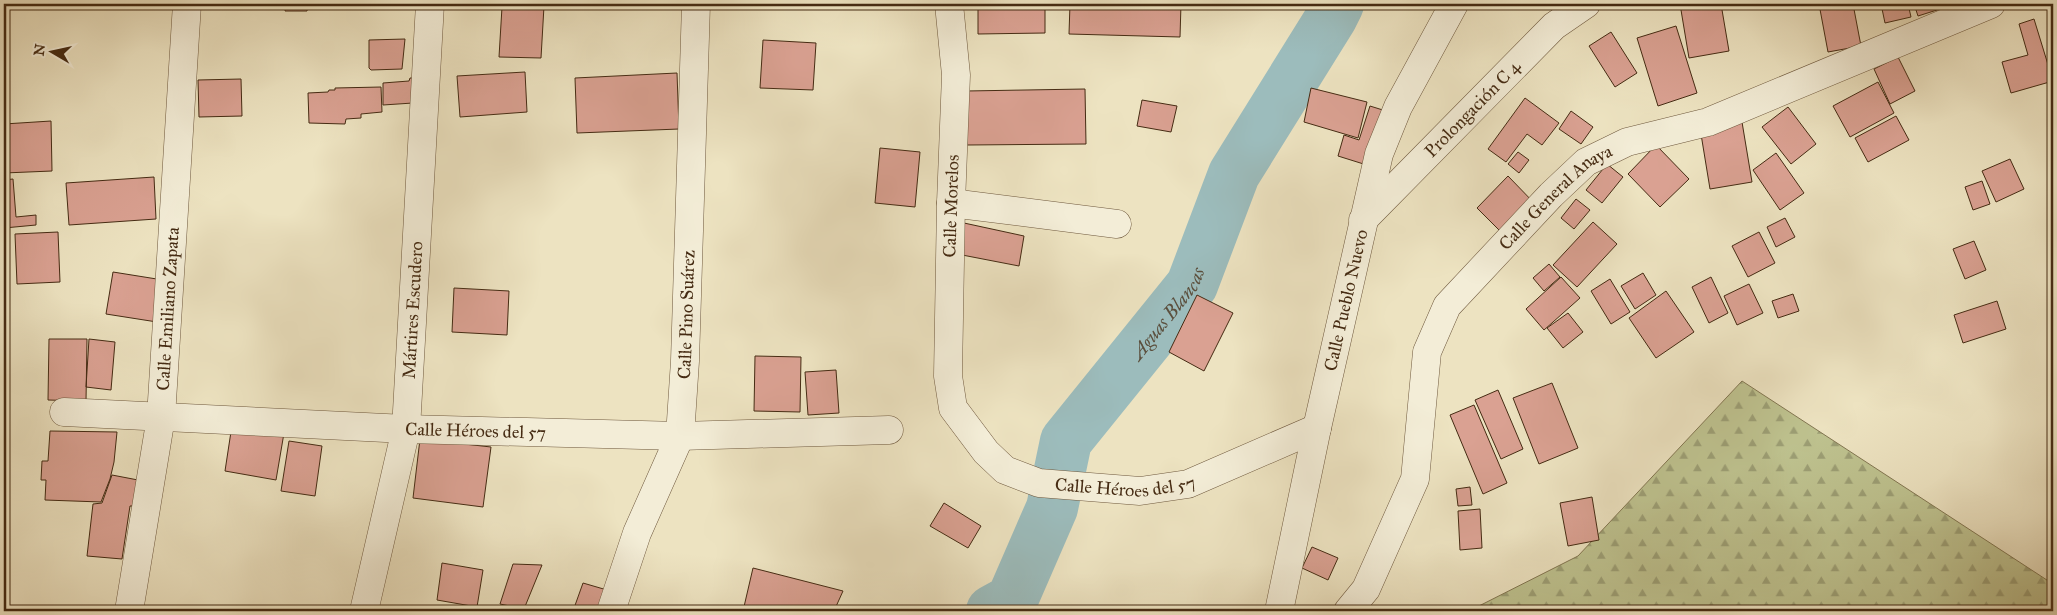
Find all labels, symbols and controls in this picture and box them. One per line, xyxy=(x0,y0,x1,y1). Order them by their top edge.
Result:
north arrow xyxy=(28,28,78,78)
text: N xyxy=(30,43,49,57)
street label: Prolongación C 4 xyxy=(1420,55,1526,162)
street label: Calle General Anaya xyxy=(1494,140,1616,255)
street label: Calle Morelos xyxy=(938,154,964,258)
street label: Calle Emiliano Zapata xyxy=(152,226,184,391)
street label: Calle Pueblo Nuevo xyxy=(1319,227,1373,373)
street label: Mártires Escudero xyxy=(398,240,428,379)
street label: Calle Pino Suárez xyxy=(673,250,699,380)
water label: Aguas Blancas xyxy=(1124,264,1210,366)
street label: Calle Héroes del 57 xyxy=(405,418,546,444)
street label: Calle Héroes del 57 xyxy=(1054,471,1199,502)

